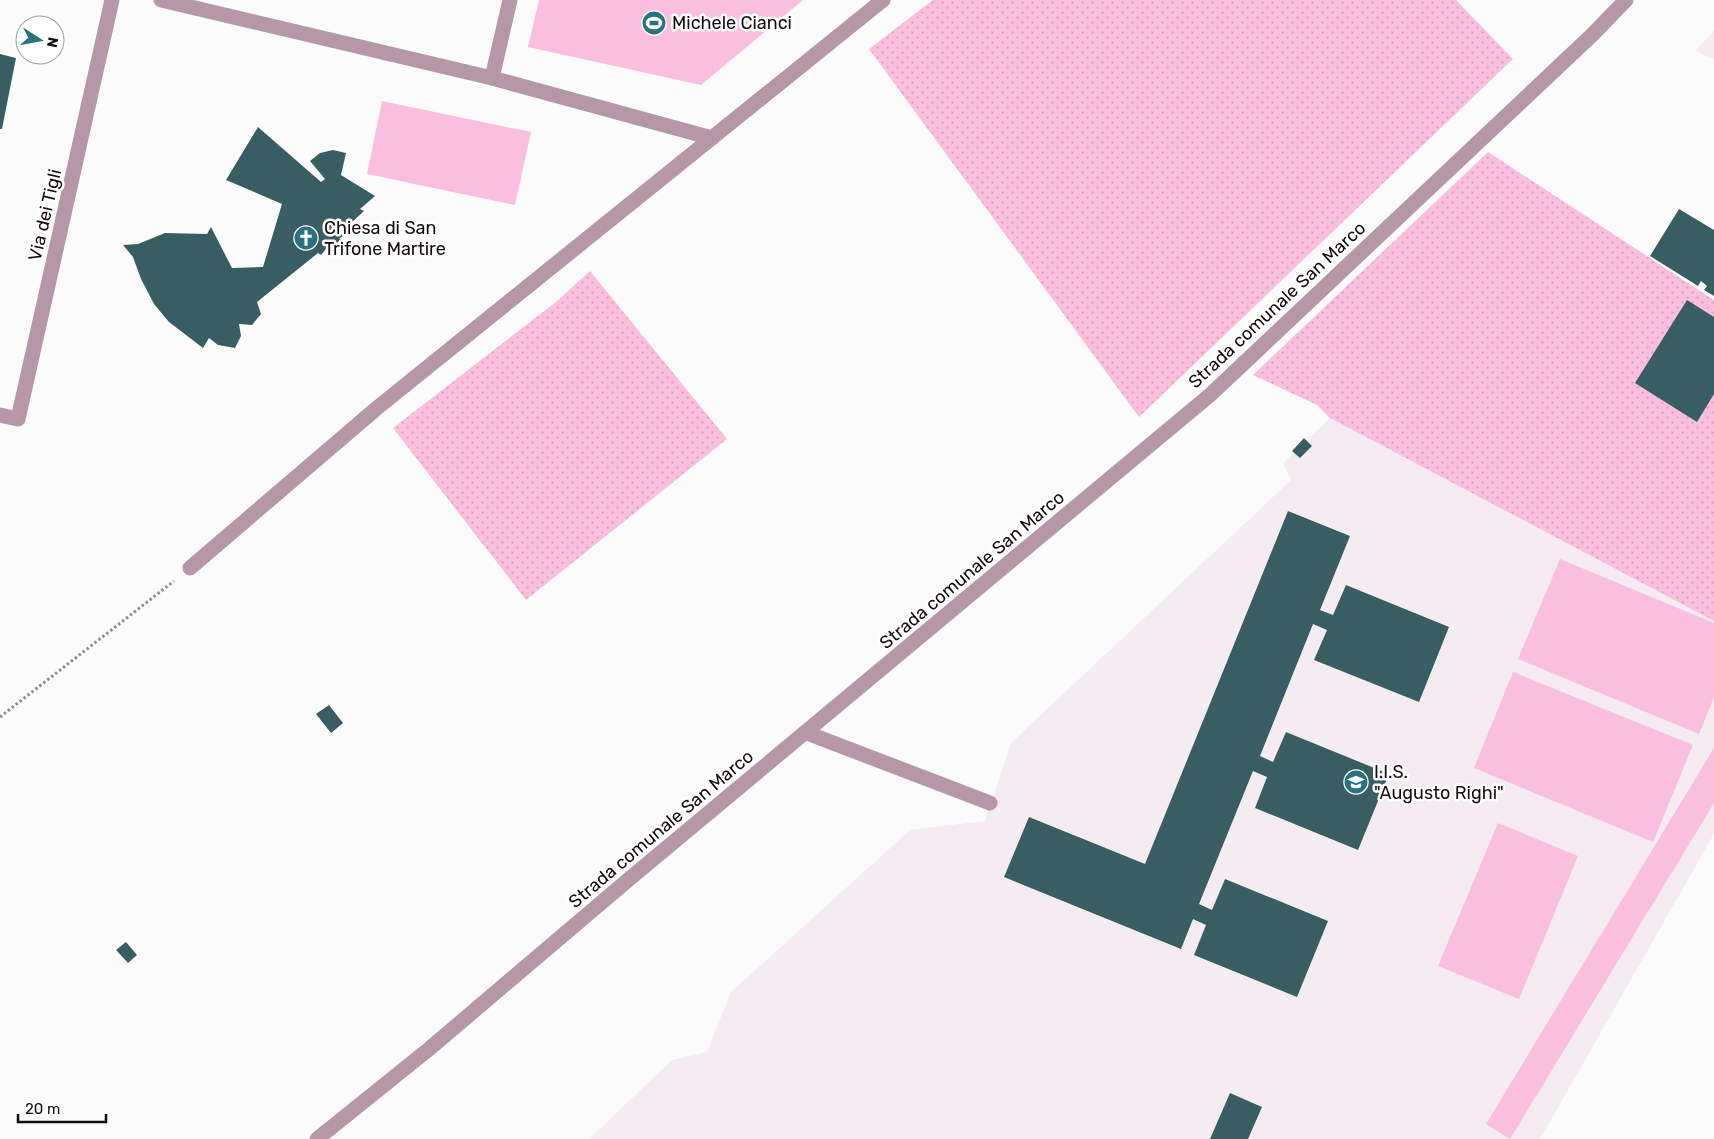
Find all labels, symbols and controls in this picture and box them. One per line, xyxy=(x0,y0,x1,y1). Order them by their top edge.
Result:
sports icon: Michele Cianci xyxy=(641,10,667,36)
place label: Michele Cianci xyxy=(672,12,792,34)
north arrow xyxy=(15,15,65,65)
text: N xyxy=(43,36,62,49)
street label: Via dei Tigli xyxy=(24,167,66,263)
place label: Chiesa di San Trifone Martire xyxy=(324,217,446,260)
street label: Strada comunale San Marco xyxy=(1184,217,1370,393)
church icon: Chiesa di San Trifone Martire xyxy=(293,225,319,251)
street label: Strada comunale San Marco xyxy=(875,486,1069,654)
street label: Strada comunale San Marco xyxy=(564,745,758,913)
place label: I.I.S. "Augusto Righi" xyxy=(1374,761,1504,804)
school or university icon: I.I.S. "Augusto Righi" xyxy=(1343,769,1369,795)
scale bar xyxy=(18,1092,105,1124)
text: 20 m xyxy=(25,1100,60,1118)

